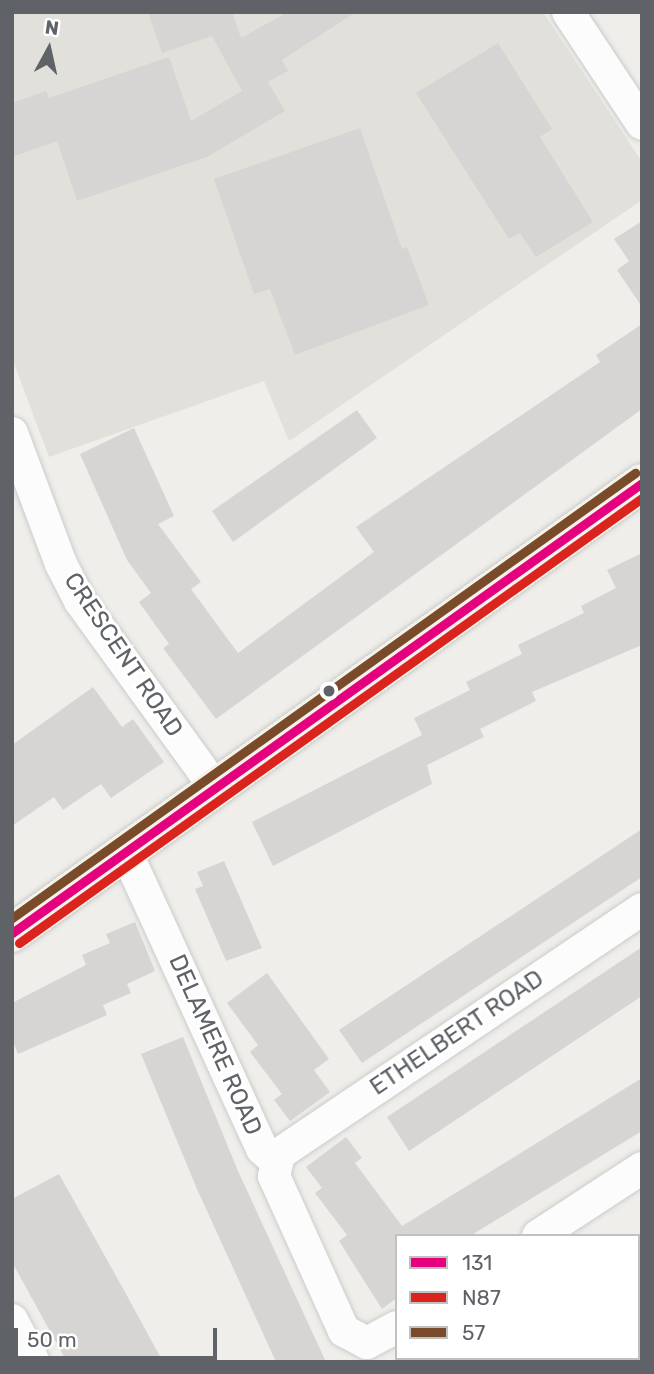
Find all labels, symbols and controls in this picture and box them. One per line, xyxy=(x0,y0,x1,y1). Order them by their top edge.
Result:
north arrow xyxy=(14,14,84,84)
text: N xyxy=(44,15,60,40)
street label: CRESCENT ROAD xyxy=(57,567,189,743)
unlabelled marker xyxy=(322,684,336,698)
street label: DELAMERE ROAD xyxy=(162,950,268,1140)
street label: ETHELBERT ROAD xyxy=(364,964,550,1102)
legend xyxy=(395,1234,640,1360)
text: 131 xyxy=(462,1250,492,1275)
text: N87 xyxy=(462,1285,501,1310)
scale bar xyxy=(18,1314,220,1358)
text: 57 xyxy=(462,1320,485,1345)
text: 50 m xyxy=(27,1327,77,1352)

